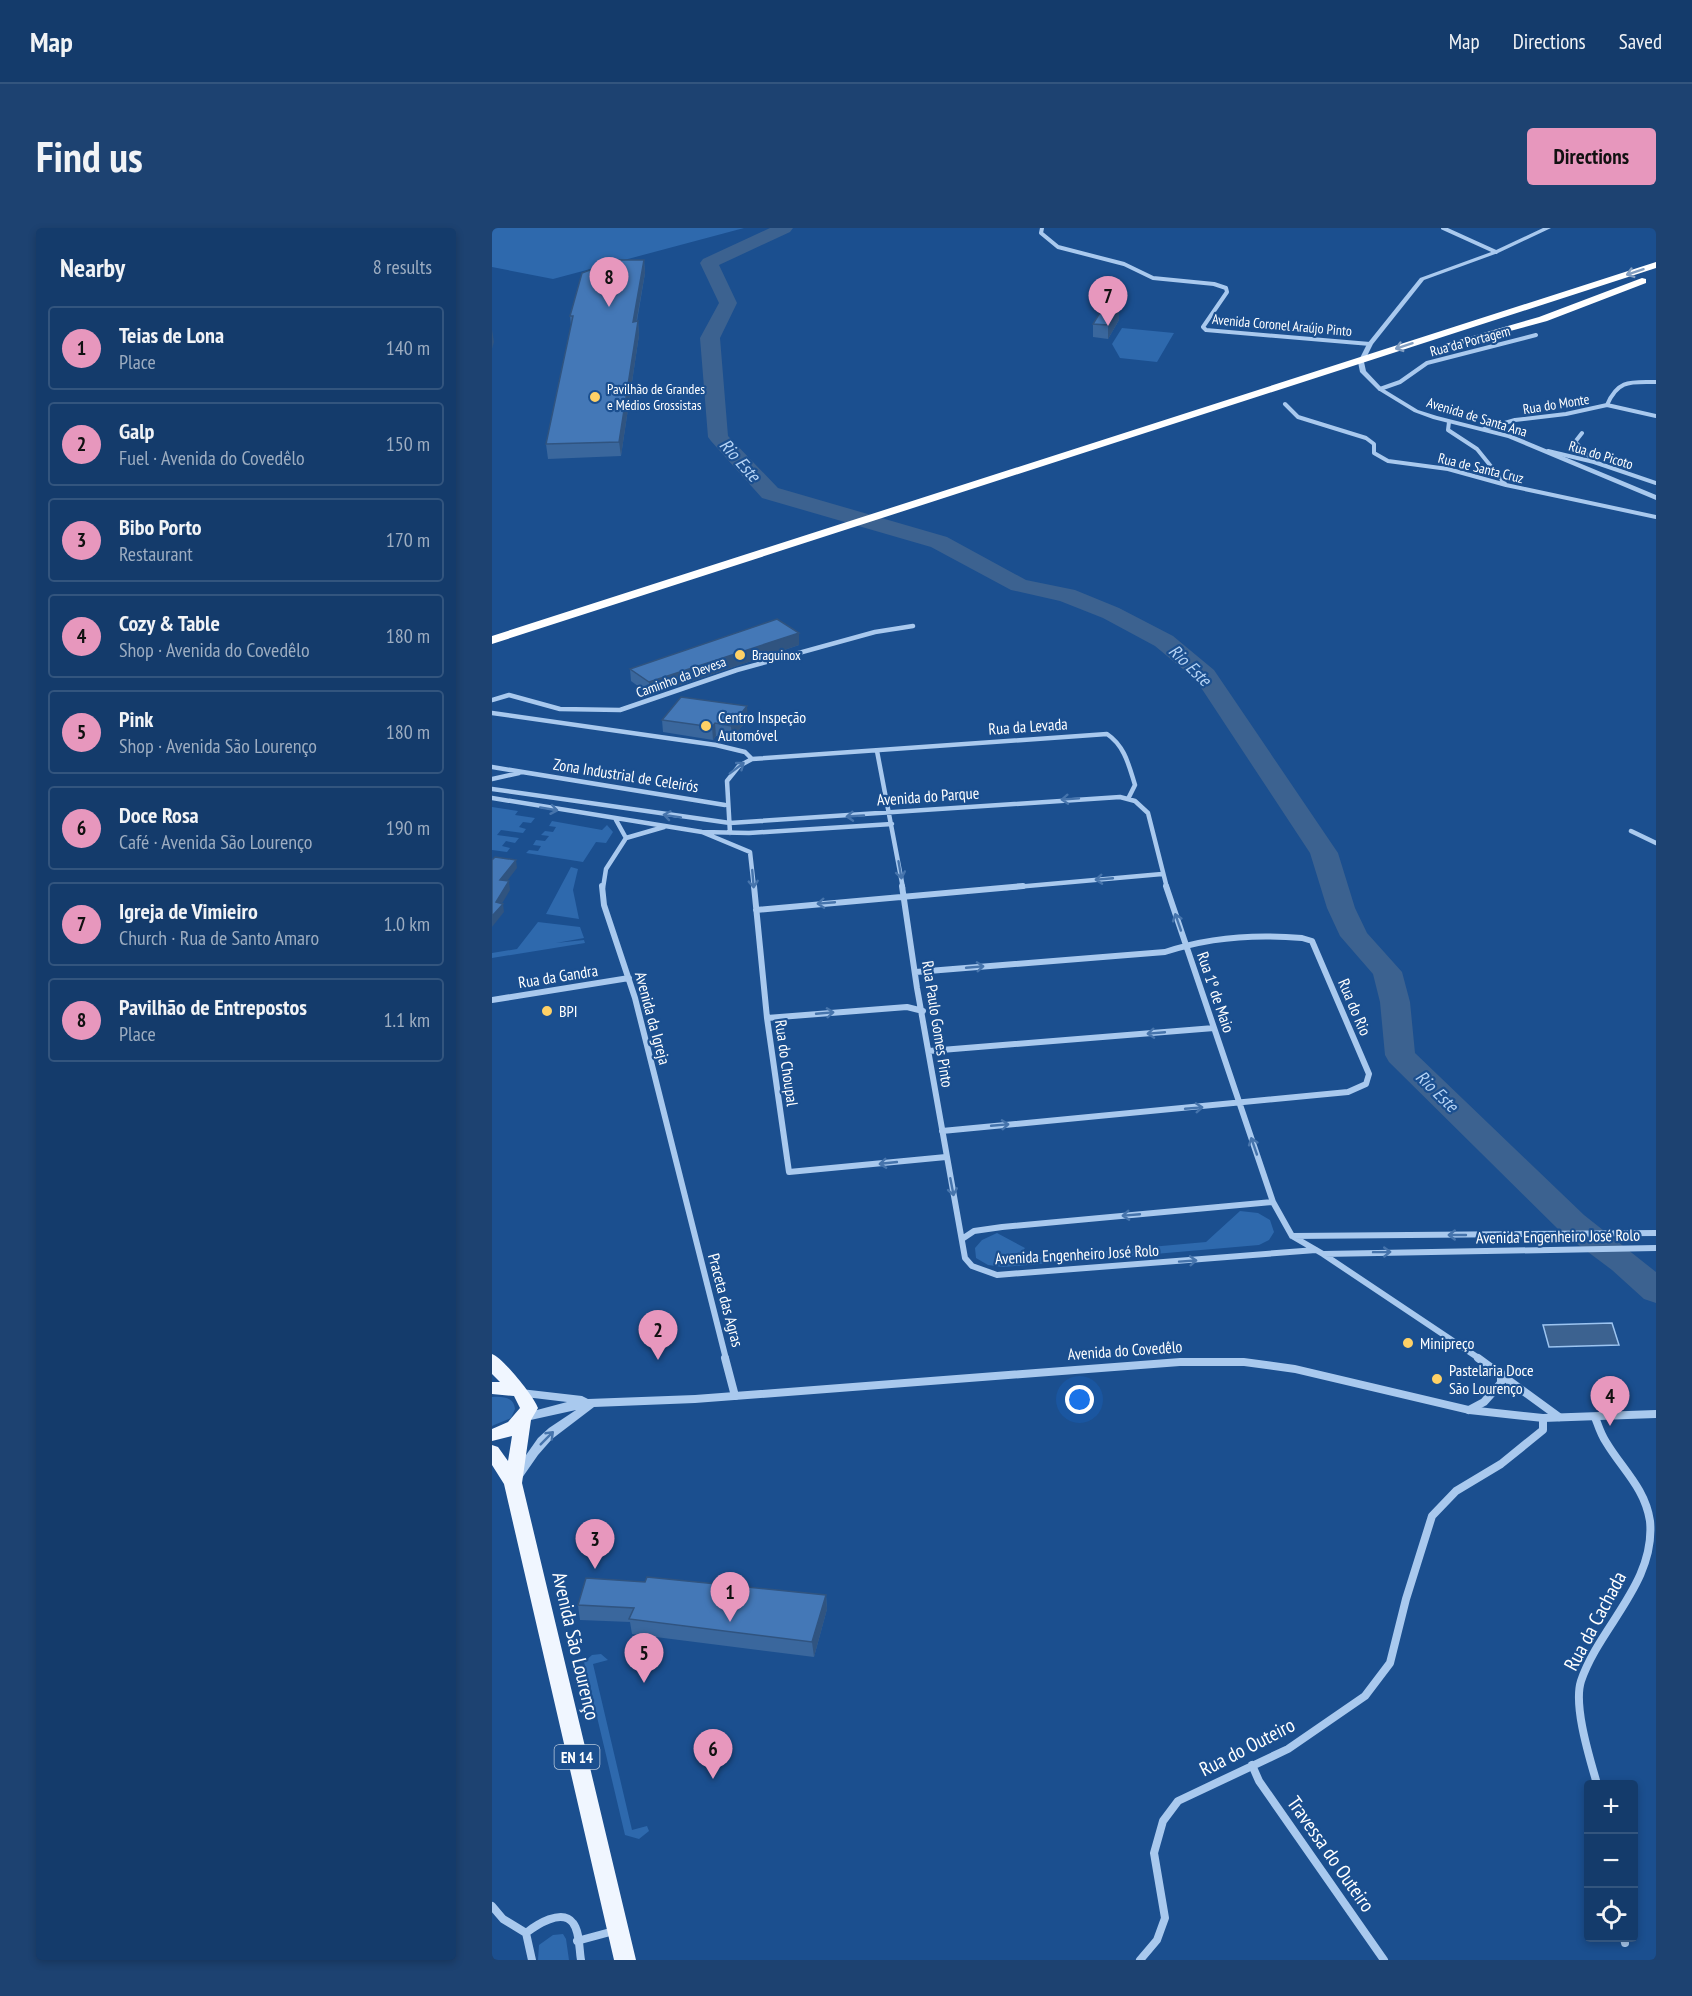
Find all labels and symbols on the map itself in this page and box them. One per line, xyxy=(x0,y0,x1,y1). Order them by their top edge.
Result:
pin: 8 xyxy=(590,257,628,307)
one-way arrow xyxy=(1626,267,1645,278)
pin: 7 xyxy=(1088,276,1128,326)
street label: Avenida Coronel Araújo Pinto xyxy=(1211,310,1353,340)
street label: Rua da Portagem xyxy=(1428,322,1512,360)
one-way arrow xyxy=(1395,341,1414,352)
place label: Pavilhão de Grandes e Médios Grossistas xyxy=(607,380,705,414)
marker: Pavilhão de Grandes e Médios Grossistas xyxy=(588,390,602,404)
street label: Rua do Monte xyxy=(1521,390,1591,418)
street label: Avenida de Santa Ana xyxy=(1425,393,1529,441)
water label: Rio Este xyxy=(715,434,766,488)
street label: Rua do Picoto xyxy=(1567,437,1635,473)
street label: Rua de Santa Cruz xyxy=(1436,449,1526,487)
water label: Rio Este xyxy=(1164,639,1217,692)
place label: Braguinox xyxy=(752,646,801,664)
marker: Braguinox xyxy=(733,648,747,662)
street label: Caminho da Devesa xyxy=(634,652,728,702)
place label: Centro Inspeção Automóvel xyxy=(718,707,806,745)
street label: Rua da Levada xyxy=(988,713,1068,739)
marker: Centro Inspeção Automóvel xyxy=(699,719,713,733)
street label: Zona Industrial de Celeirós xyxy=(552,754,700,796)
one-way arrow xyxy=(729,762,745,775)
street label: Avenida do Parque xyxy=(876,782,980,810)
one-way arrow xyxy=(1061,794,1081,805)
one-way arrow xyxy=(539,804,559,815)
one-way arrow xyxy=(846,810,866,821)
one-way arrow xyxy=(663,811,682,822)
one-way arrow xyxy=(895,860,906,880)
one-way arrow xyxy=(748,868,759,888)
one-way arrow xyxy=(1095,874,1115,885)
one-way arrow xyxy=(817,898,837,909)
one-way arrow xyxy=(1172,913,1183,932)
street label: Rua 1º de Maio xyxy=(1193,949,1239,1035)
street label: Rua Paulo Gomes Pinto xyxy=(918,959,958,1089)
street label: Rua da Gandra xyxy=(517,960,599,992)
one-way arrow xyxy=(964,962,984,973)
street label: Avenida da Igreja xyxy=(631,969,675,1067)
street label: Rua do Rio xyxy=(1334,976,1376,1038)
place label: BPI xyxy=(559,1001,577,1021)
marker: BPI xyxy=(540,1004,554,1018)
one-way arrow xyxy=(815,1008,835,1019)
street label: Rua do Choupal xyxy=(771,1019,803,1108)
one-way arrow xyxy=(1146,1028,1166,1039)
water label: Rio Este xyxy=(1411,1065,1464,1118)
one-way arrow xyxy=(1184,1103,1204,1114)
one-way arrow xyxy=(990,1120,1010,1131)
one-way arrow xyxy=(1248,1137,1259,1156)
one-way arrow xyxy=(878,1158,898,1169)
one-way arrow xyxy=(947,1177,958,1196)
one-way arrow xyxy=(1121,1210,1141,1221)
street label: Avenida Engenheiro José Rolo xyxy=(1476,1225,1640,1247)
one-way arrow xyxy=(1447,1229,1467,1241)
street label: Avenida Engenheiro José Rolo xyxy=(995,1240,1160,1268)
one-way arrow xyxy=(1371,1246,1391,1258)
street label: Praceta das Agras xyxy=(704,1251,748,1349)
one-way arrow xyxy=(1177,1255,1197,1266)
pin: 2 xyxy=(638,1310,678,1360)
place label: Minipreço xyxy=(1420,1333,1474,1353)
street label: Avenida do Covedêlo xyxy=(1067,1336,1183,1364)
marker: Minipreço xyxy=(1401,1336,1415,1350)
place label: Pastelaria Doce São Lourenço xyxy=(1449,1360,1534,1398)
marker: Pastelaria Doce São Lourenço xyxy=(1430,1372,1444,1386)
pin: 4 xyxy=(1590,1376,1630,1426)
your location xyxy=(1065,1385,1094,1414)
one-way arrow xyxy=(539,1430,554,1445)
pin: 3 xyxy=(576,1520,614,1569)
street label: Rua da Cachada xyxy=(1558,1567,1632,1675)
street label: Avenida São Lourenço xyxy=(546,1570,606,1722)
pin: 1 xyxy=(710,1572,750,1622)
pin: 5 xyxy=(624,1634,664,1683)
street label: Rua do Outeiro xyxy=(1195,1712,1299,1782)
pin: 6 xyxy=(694,1730,732,1779)
road number: EN 14 xyxy=(554,1745,599,1769)
street label: Travessa do Outeiro xyxy=(1281,1791,1381,1917)

